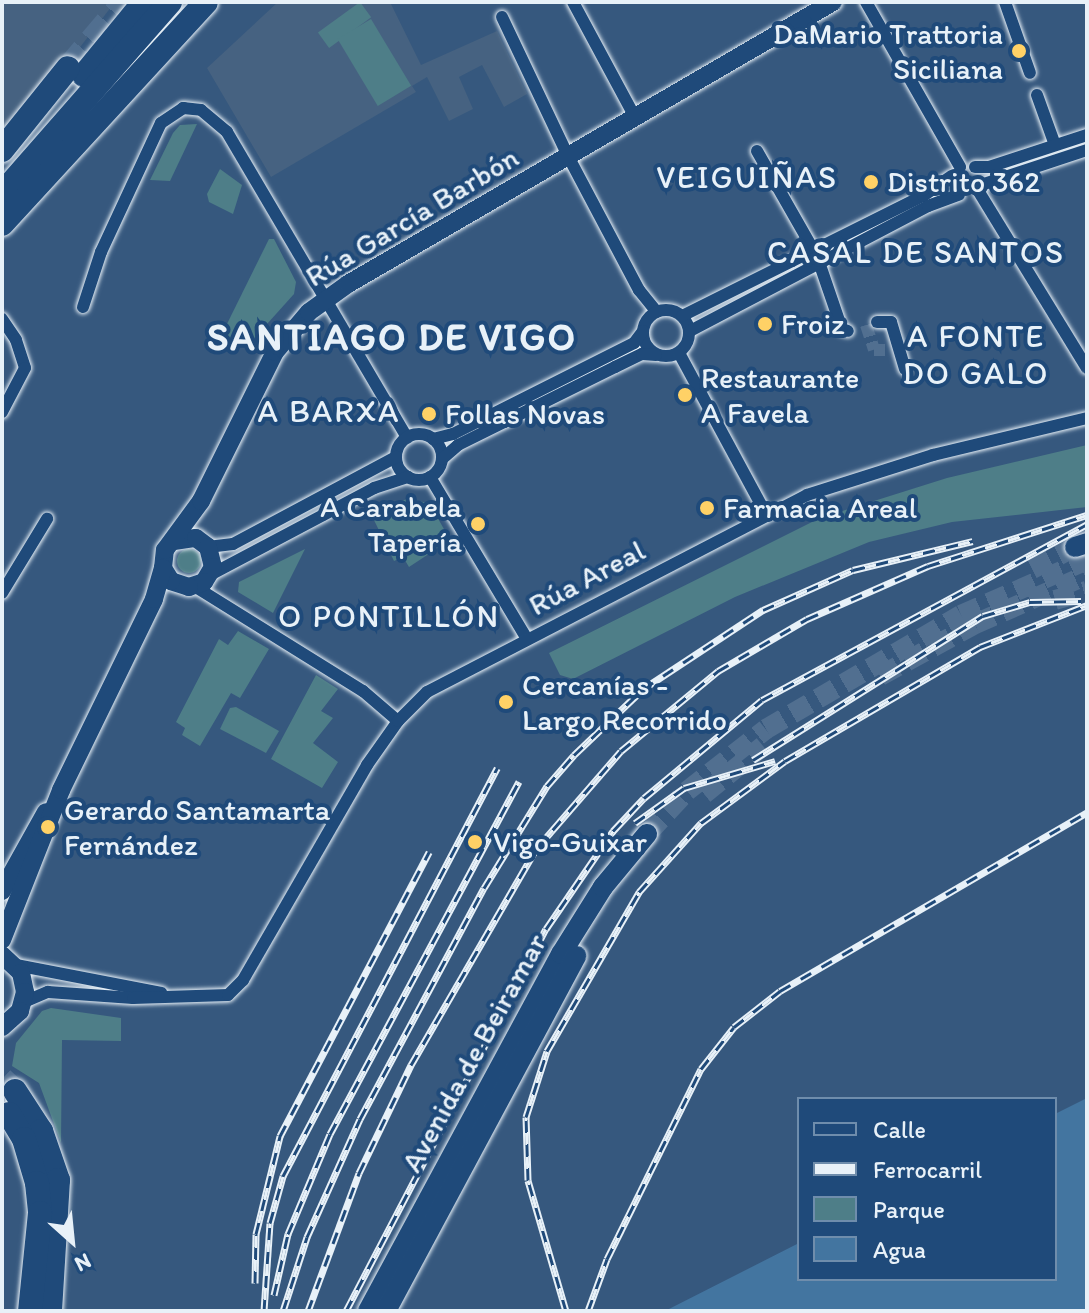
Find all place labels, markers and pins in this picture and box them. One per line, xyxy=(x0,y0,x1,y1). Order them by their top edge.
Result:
place label: DaMario Trattoria Siciliana xyxy=(774,16,1003,86)
marker: DaMario Trattoria Siciliana xyxy=(1010,42,1028,60)
place label: Distrito 362 xyxy=(887,164,1040,200)
marker: Distrito 362 xyxy=(862,173,880,191)
place label: Froiz xyxy=(781,306,845,342)
marker: Froiz xyxy=(756,315,774,333)
place label: Restaurante A Favela xyxy=(701,360,859,430)
marker: Restaurante A Favela xyxy=(676,386,694,404)
place label: Follas Novas xyxy=(445,396,604,432)
marker: Follas Novas xyxy=(420,405,438,423)
place label: A Carabela Tapería xyxy=(320,489,462,560)
place label: Farmacia Areal xyxy=(723,490,917,526)
marker: Farmacia Areal xyxy=(698,499,716,517)
marker: A Carabela Tapería xyxy=(469,515,487,533)
place label: Cercanías - Largo Recorrido xyxy=(522,667,726,738)
marker: Cercanías - Largo Recorrido xyxy=(497,693,515,711)
place label: Gerardo Santamarta Fernández xyxy=(64,792,330,862)
marker: Gerardo Santamarta Fernández xyxy=(39,818,57,836)
place label: Vigo-Guixar xyxy=(493,824,647,860)
marker: Vigo-Guixar xyxy=(464,831,486,853)

